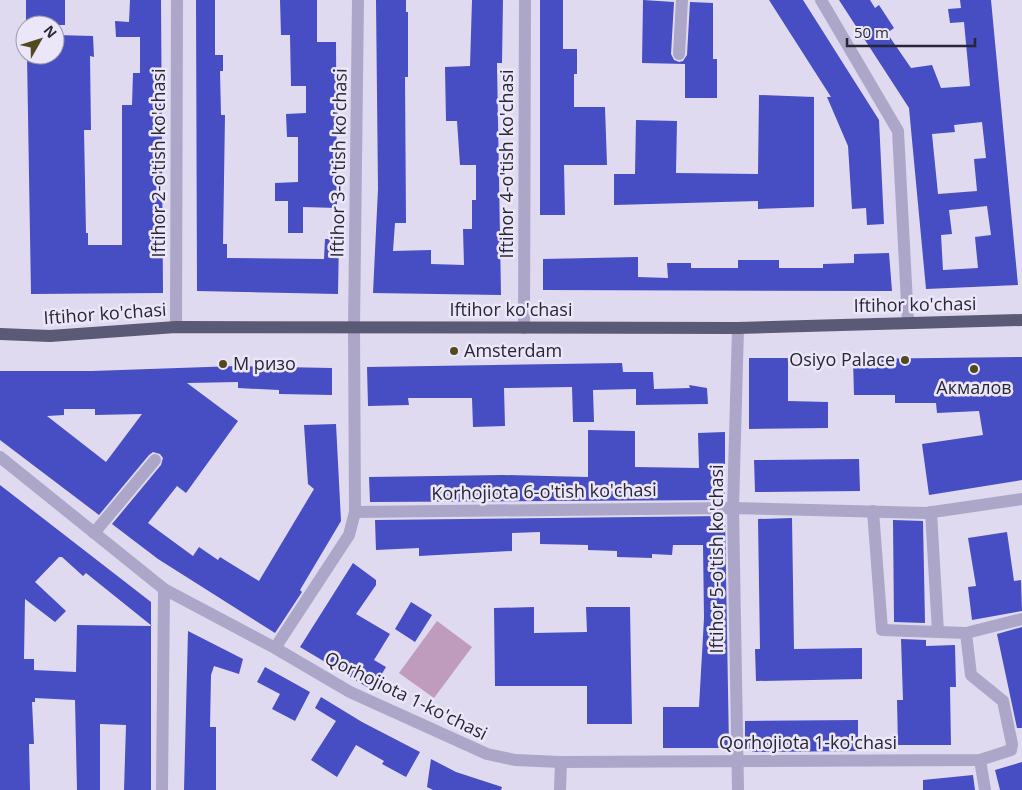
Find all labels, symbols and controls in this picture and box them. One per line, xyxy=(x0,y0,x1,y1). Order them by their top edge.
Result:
north arrow xyxy=(15,15,65,65)
scale bar xyxy=(847,15,974,47)
text: N xyxy=(40,21,61,42)
text: 50 m xyxy=(854,22,889,42)
street label: Iftihor 2-o'tish ko'chasi xyxy=(146,68,170,258)
street label: Iftihor 3-o'tish ko'chasi xyxy=(324,68,352,258)
street label: Iftihor 4-o'tish ko'chasi xyxy=(494,69,518,259)
street label: Iftihor ko'chasi xyxy=(853,291,977,317)
street label: Iftihor ko'chasi xyxy=(43,297,167,329)
street label: Iftihor ko'chasi xyxy=(450,297,572,321)
place label: Amsterdam xyxy=(464,338,562,362)
marker: Amsterdam xyxy=(448,345,460,357)
place label: Osiyo Palace xyxy=(789,347,895,371)
place label: М ризо xyxy=(233,351,296,375)
marker: Osiyo Palace xyxy=(899,354,911,366)
marker: М ризо xyxy=(217,358,229,370)
marker: Акмалов xyxy=(968,363,980,375)
place label: Акмалов xyxy=(936,375,1012,399)
street label: Iftihor 5-o'tish ko'chasi xyxy=(704,464,728,654)
street label: Korhojiota 6-o'tish ko'chasi xyxy=(431,477,657,505)
street label: Qorhojiota 1-ko'chasi xyxy=(321,645,492,745)
street label: Qorhojiota 1-ko'chasi xyxy=(719,730,897,754)

